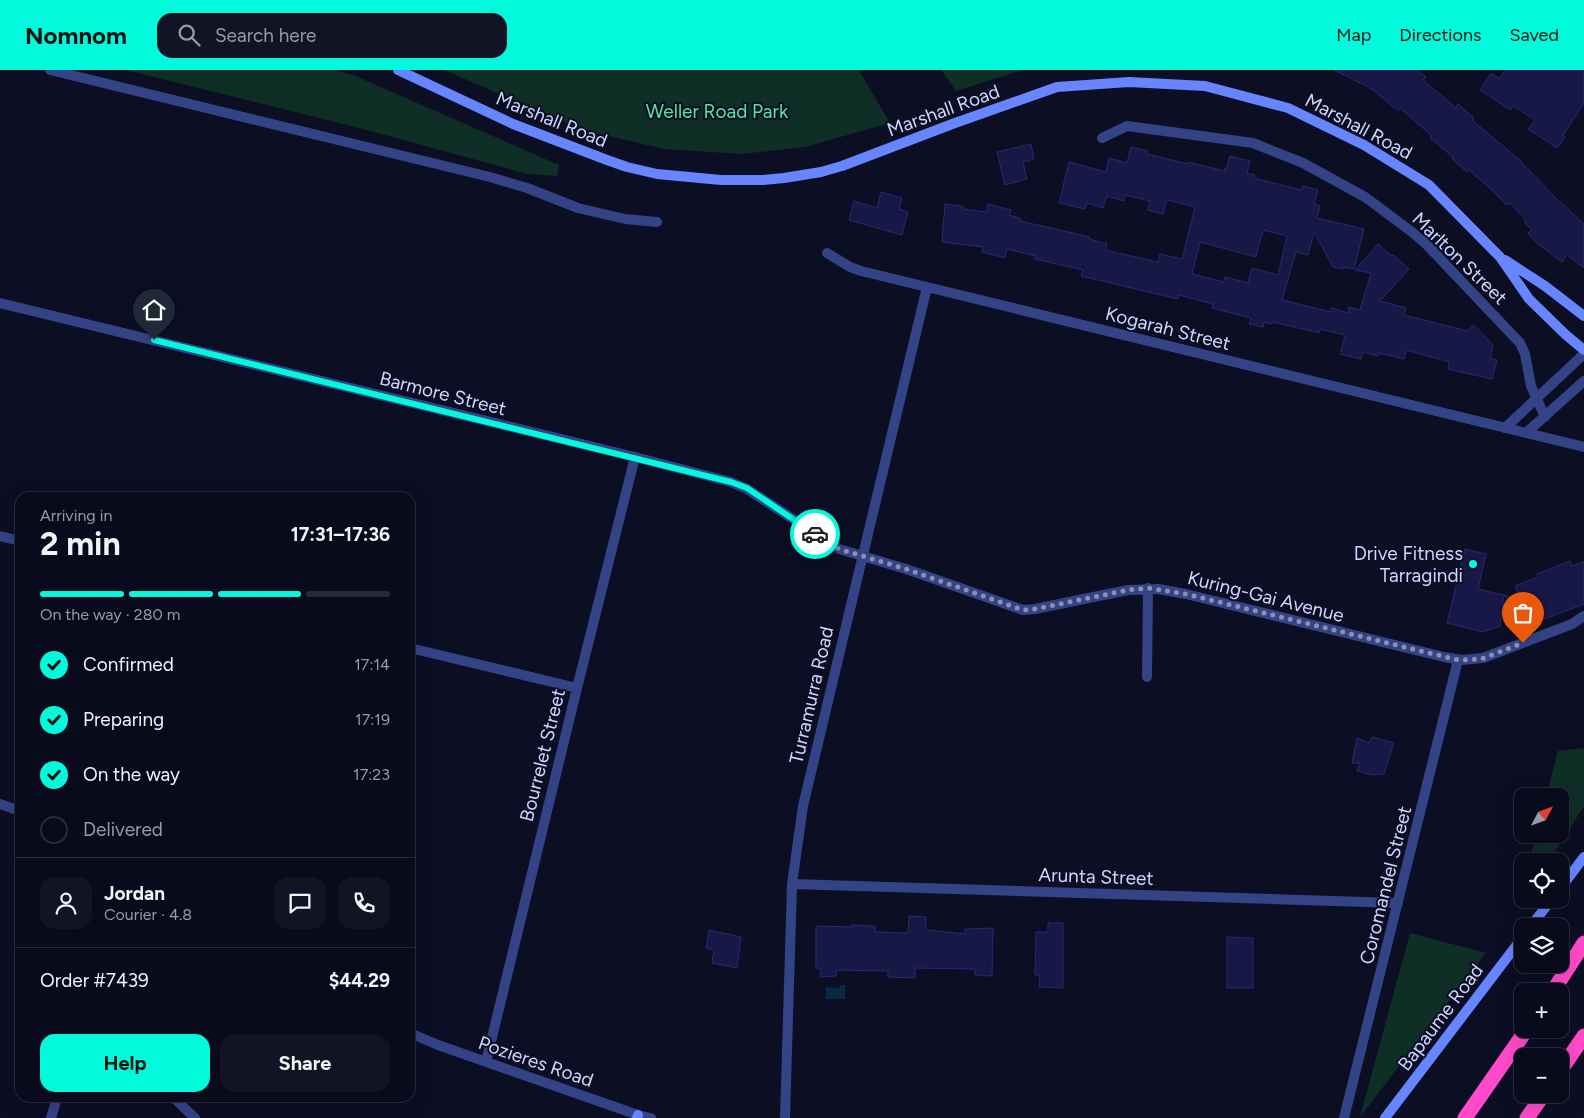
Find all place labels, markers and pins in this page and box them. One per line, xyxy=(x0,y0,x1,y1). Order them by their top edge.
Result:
pin xyxy=(133,289,175,340)
place label: Drive Fitness Tarragindi xyxy=(1354,542,1463,587)
marker: Drive Fitness Tarragindi xyxy=(1467,558,1479,570)
pin xyxy=(1502,592,1544,643)

